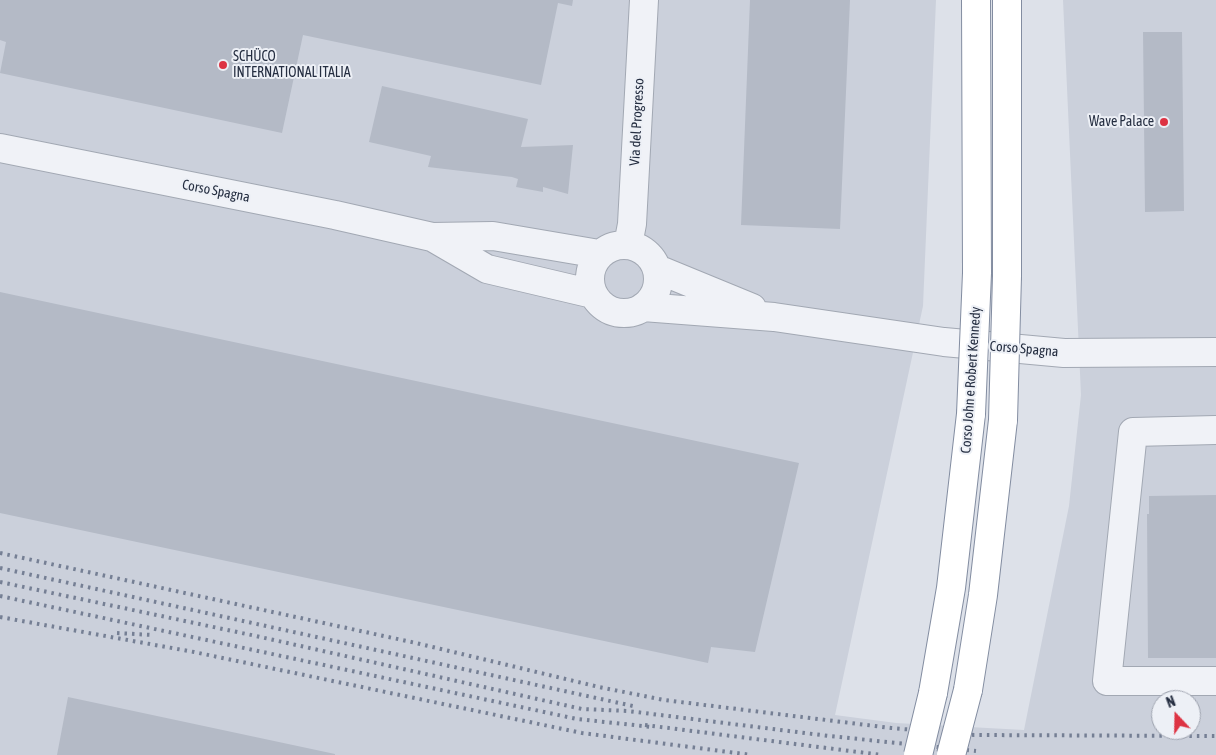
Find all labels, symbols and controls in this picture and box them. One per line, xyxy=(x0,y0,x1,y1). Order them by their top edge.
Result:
place label: SCHÜCO INTERNATIONAL ITALIA xyxy=(233,49,351,82)
marker: SCHÜCO INTERNATIONAL ITALIA xyxy=(217,59,229,71)
street label: Via del Progresso xyxy=(626,78,648,166)
place label: Wave Palace xyxy=(1089,114,1154,130)
marker: Wave Palace xyxy=(1158,116,1170,128)
street label: Corso Spagna xyxy=(181,176,251,206)
street label: Corso John e Robert Kennedy xyxy=(957,306,985,454)
street label: Corso Spagna xyxy=(989,338,1059,360)
north arrow xyxy=(1151,690,1201,740)
text: N xyxy=(1164,693,1178,711)

